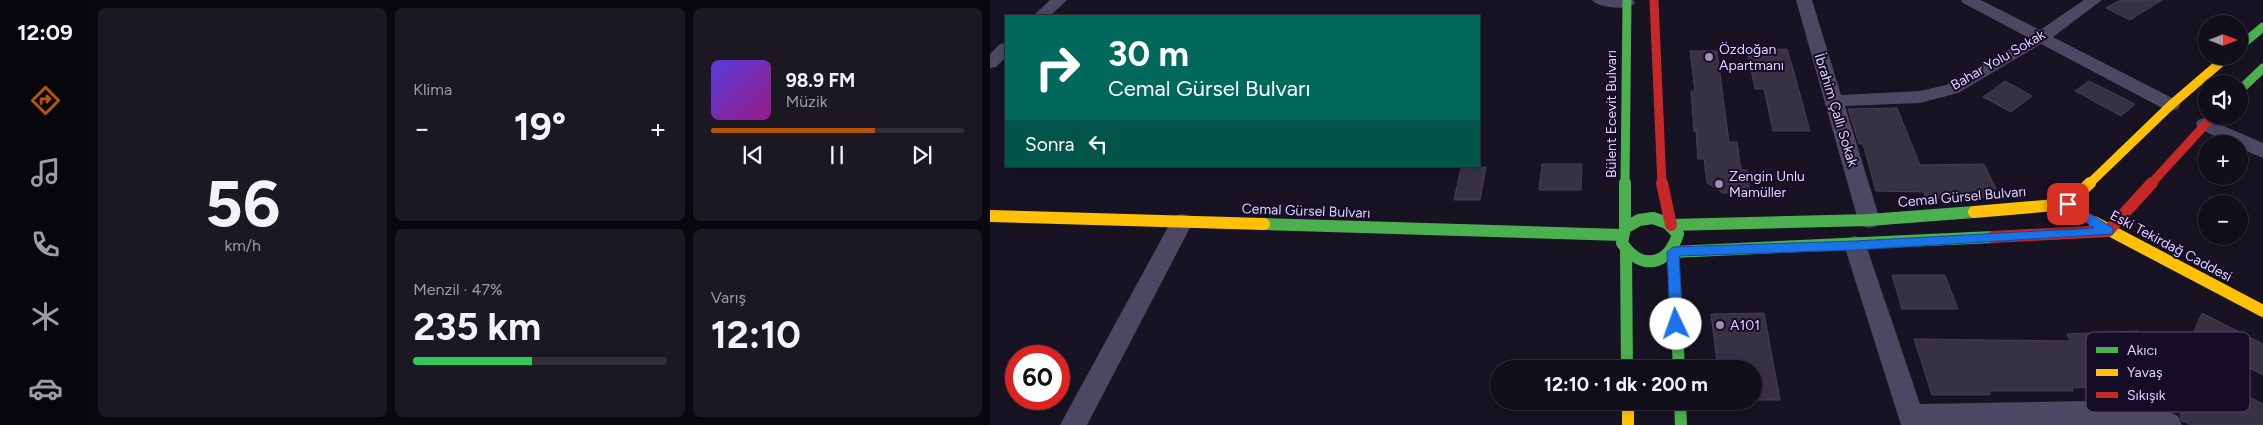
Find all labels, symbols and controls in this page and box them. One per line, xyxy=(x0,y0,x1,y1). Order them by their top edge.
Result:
north arrow xyxy=(2198,15,2248,65)
map controls xyxy=(2198,15,2248,245)
text: 12:09 xyxy=(17,19,73,46)
street label: Bahar Yolu Sokak xyxy=(1948,26,2048,94)
text: 30 m xyxy=(1108,33,1189,75)
icon: right xyxy=(1025,35,1090,100)
place label: Özdoğan Apartmanı xyxy=(1719,41,1784,74)
street label: Bülent Ecevit Bulvarı xyxy=(1603,50,1620,178)
marker: Özdoğan Apartmanı xyxy=(1703,51,1715,63)
street label: İbrahim Çallı Sokak xyxy=(1811,51,1861,169)
text: 98.9 FM xyxy=(786,69,855,92)
text: Cemal Gürsel Bulvarı xyxy=(1108,75,1311,102)
button: sound xyxy=(2198,75,2248,125)
text: Klima xyxy=(413,80,452,99)
icon: directions xyxy=(28,83,63,118)
text: Müzik xyxy=(786,92,827,111)
text: 19° xyxy=(514,104,566,150)
text: − xyxy=(413,111,431,145)
text: + xyxy=(649,111,667,145)
icon: left xyxy=(1084,130,1112,158)
text: Sonra xyxy=(1025,133,1074,156)
button: + xyxy=(2198,135,2248,185)
icon: previous xyxy=(739,141,767,169)
icon: pause xyxy=(823,141,851,169)
icon: next xyxy=(908,141,936,169)
icon: music xyxy=(28,155,63,190)
text: 56 xyxy=(205,164,280,242)
place label: Zengin Unlu Mamüller xyxy=(1729,168,1805,201)
marker: Zengin Unlu Mamüller xyxy=(1713,178,1725,190)
street label: Cemal Gürsel Bulvarı xyxy=(1897,183,2027,211)
pin xyxy=(2047,183,2089,225)
icon: arrive xyxy=(2054,190,2082,218)
button: − xyxy=(2198,195,2248,245)
street label: Cemal Gürsel Bulvarı xyxy=(1241,200,1371,222)
street label: Eski Tekirdağ Caddesi xyxy=(2107,207,2235,285)
icon: phone xyxy=(28,227,63,262)
text: km/h xyxy=(224,236,261,255)
text: Menzil · 47% xyxy=(413,280,503,299)
text: Varış xyxy=(711,288,746,307)
position arrow xyxy=(1649,297,1701,349)
icon: climate xyxy=(28,299,63,334)
text: 235 km xyxy=(413,304,541,350)
text: 12:10 xyxy=(711,312,801,358)
place label: A101 xyxy=(1730,317,1760,334)
marker: A101 xyxy=(1714,319,1726,331)
legend xyxy=(2086,332,2250,412)
text: Akıcı xyxy=(2127,342,2157,359)
speed limit sign: 60 xyxy=(1005,345,1070,410)
text: Yavaş xyxy=(2127,364,2163,381)
icon: car xyxy=(28,371,63,406)
text: 12:10 · 1 dk · 200 m xyxy=(1544,373,1708,396)
text: Sıkışık xyxy=(2127,387,2166,404)

